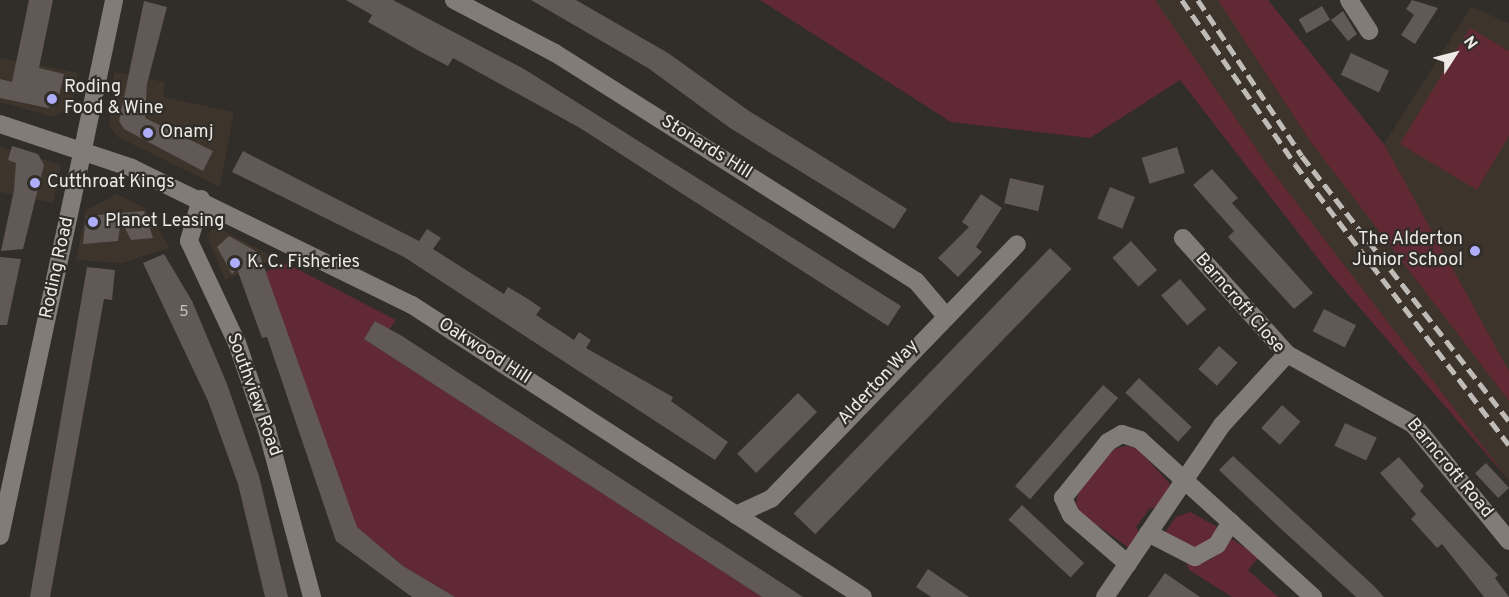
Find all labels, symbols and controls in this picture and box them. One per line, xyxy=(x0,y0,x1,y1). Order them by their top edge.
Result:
north arrow xyxy=(1425,24,1485,84)
text: N xyxy=(1458,33,1481,54)
place label: Roding Food & Wine xyxy=(64,78,164,121)
marker: Roding Food & Wine xyxy=(45,92,59,106)
street label: Stonards Hill xyxy=(657,112,755,184)
place label: Onamj xyxy=(160,122,213,144)
marker: Onamj xyxy=(141,126,155,140)
place label: Cutthroat Kings xyxy=(47,172,175,194)
marker: Cutthroat Kings xyxy=(28,176,42,190)
place label: Planet Leasing xyxy=(105,211,224,233)
street label: Roding Road xyxy=(37,215,79,321)
marker: Planet Leasing xyxy=(86,215,100,229)
place label: The Alderton Junior School xyxy=(1352,230,1463,272)
marker: The Alderton Junior School xyxy=(1468,244,1482,258)
street label: Barncroft Close xyxy=(1190,249,1288,359)
place label: K. C. Fisheries xyxy=(247,252,360,274)
marker: K. C. Fisheries xyxy=(228,256,242,270)
house number: 5 xyxy=(179,304,189,322)
street label: Oakwood Hill xyxy=(434,314,534,390)
street label: Southview Road xyxy=(221,331,285,459)
street label: Alderton Way xyxy=(834,336,924,430)
street label: Barncroft Road xyxy=(1401,415,1497,523)

